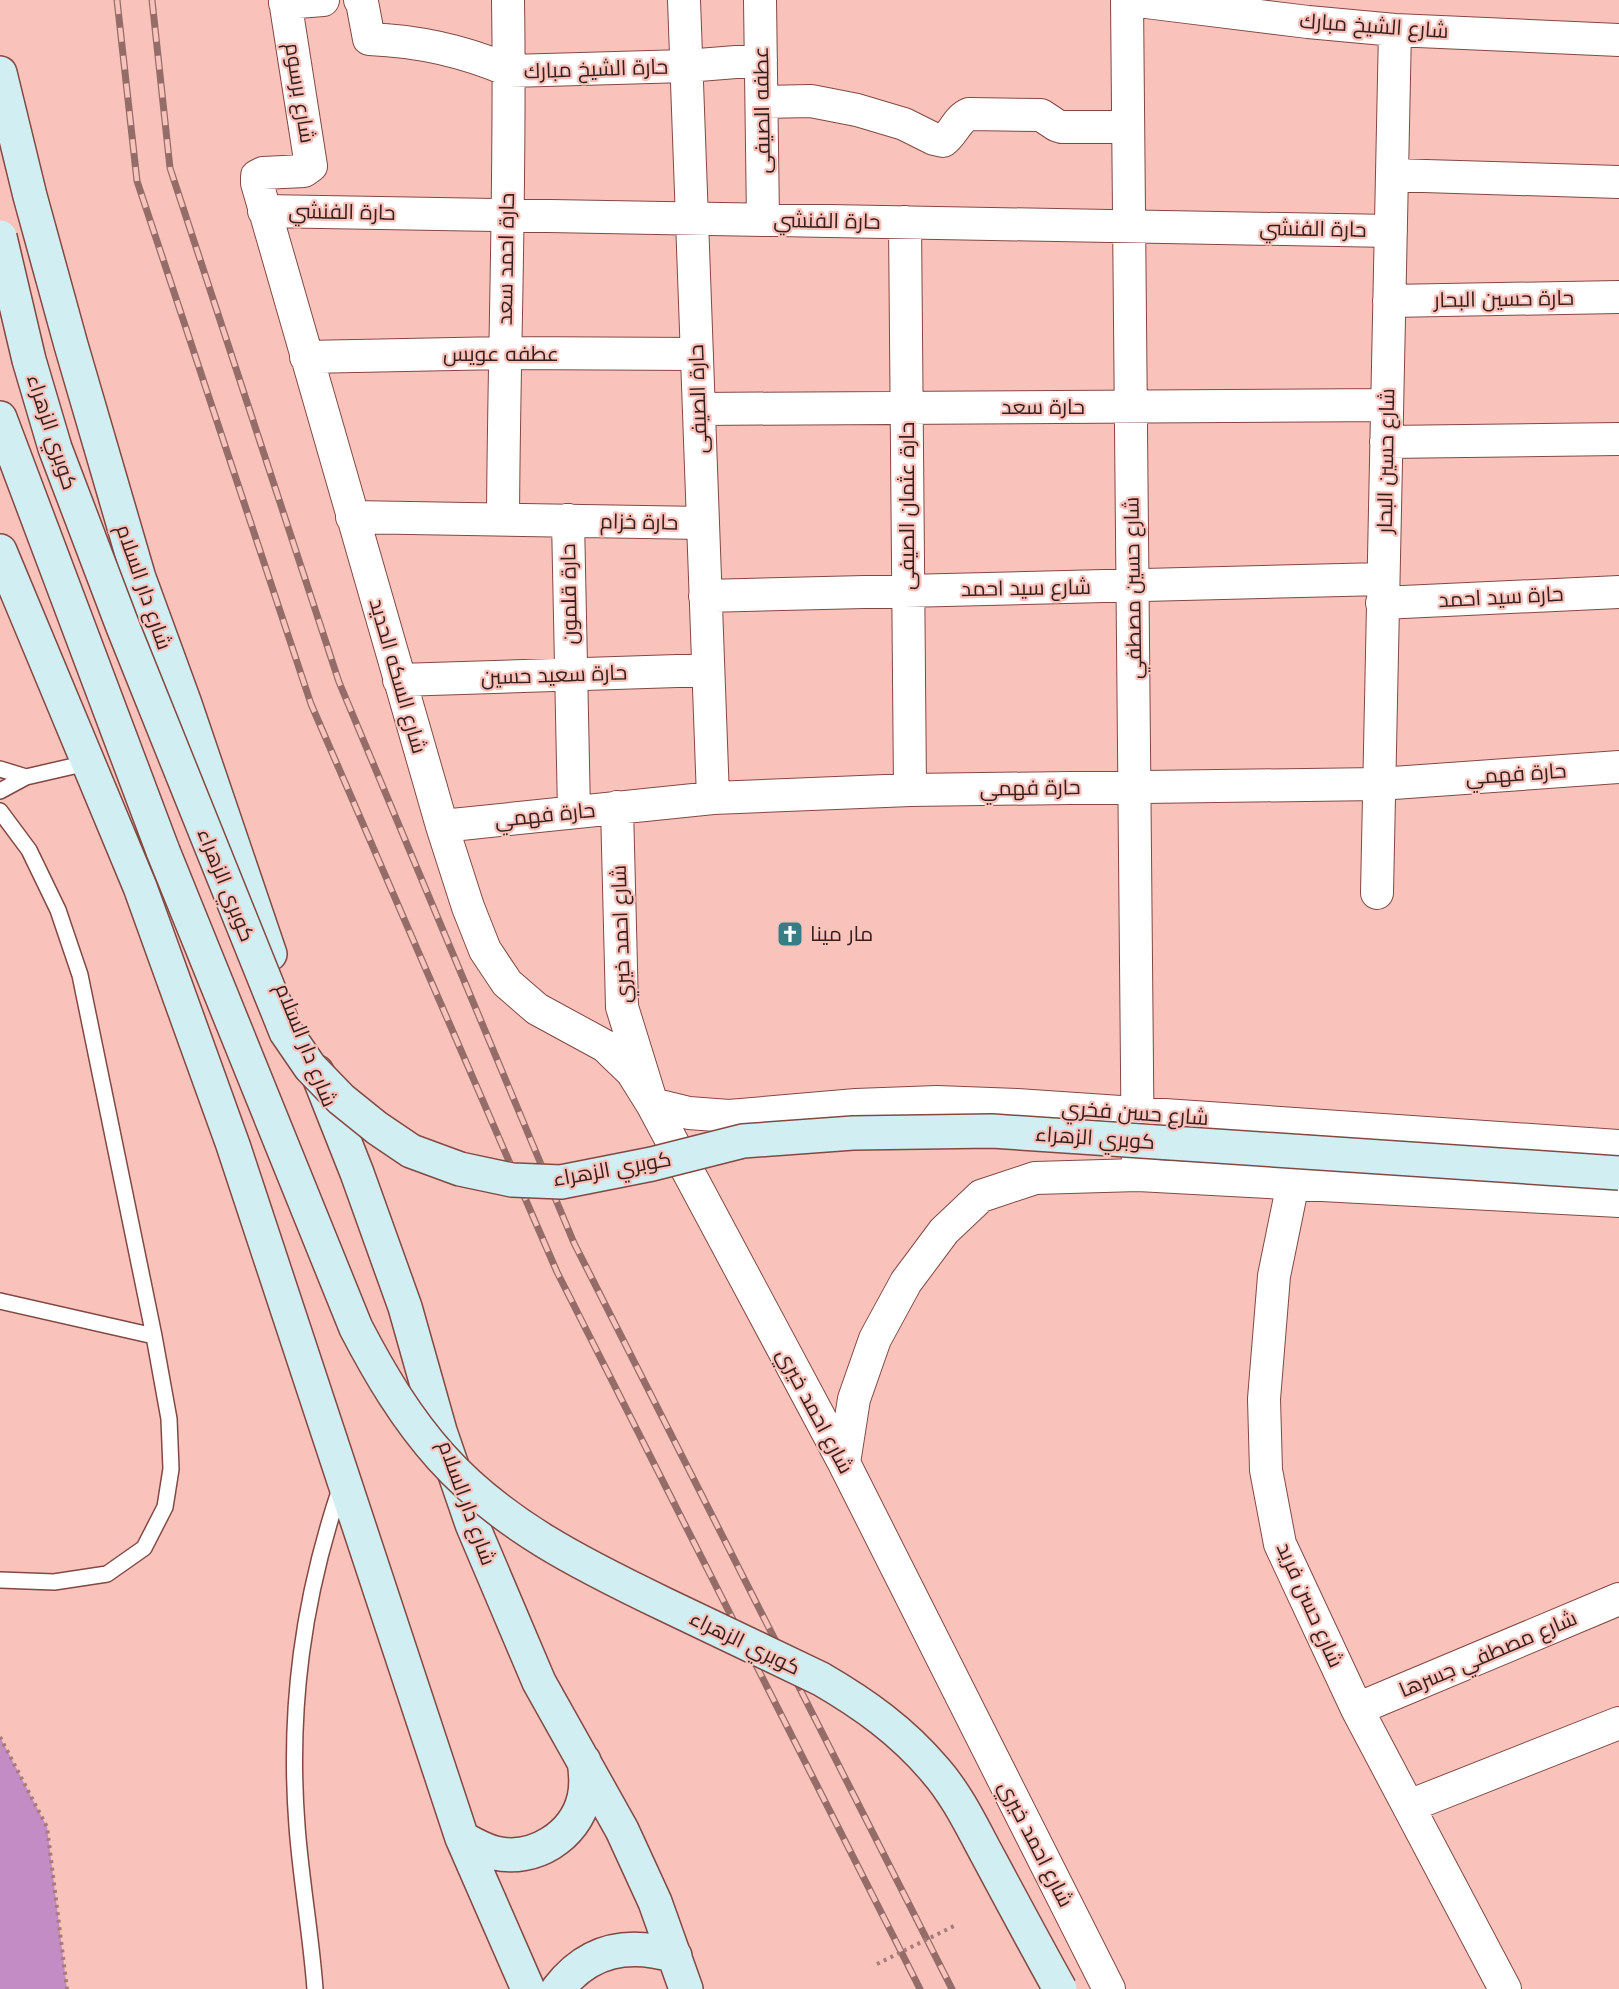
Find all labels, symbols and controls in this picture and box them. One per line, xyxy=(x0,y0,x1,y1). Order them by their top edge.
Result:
street label: شارع الشيخ مبارك xyxy=(1298,8,1449,45)
street label: شارع برسوم xyxy=(278,41,321,145)
street label: عطفه الصيفى xyxy=(748,46,776,174)
street label: حارة الشيخ مبارك xyxy=(523,53,669,86)
street label: حارة احمد سعد xyxy=(492,193,520,325)
street label: حارة الفنشي xyxy=(288,198,396,228)
street label: حارة الفنشي xyxy=(773,207,881,237)
street label: حارة الفنشي xyxy=(1259,215,1367,245)
street label: حارة حسين البحار xyxy=(1433,285,1574,313)
street label: عطفه عويس xyxy=(443,341,559,367)
street label: حارة الصيفى xyxy=(683,344,713,454)
street label: كوبري الزهراء xyxy=(18,371,83,494)
street label: شارع حسين البحار xyxy=(1372,388,1401,535)
street label: حارة سعد xyxy=(1001,394,1085,420)
street label: حارة عثمان الصيفى xyxy=(894,422,920,590)
street label: شارع حسين مصطفي xyxy=(1118,497,1151,679)
street label: حارة خزام xyxy=(600,508,678,537)
street label: شارع دار السلام xyxy=(109,521,178,653)
street label: حارة قلمون xyxy=(555,543,583,645)
street label: شارع سيد احمد xyxy=(961,574,1091,603)
street label: حارة سيد احمد xyxy=(1438,581,1564,613)
street label: شارع السكه الحديد xyxy=(362,595,433,757)
street label: حارة سعيد حسين xyxy=(480,659,628,691)
street label: حارة فهمي xyxy=(1465,758,1568,793)
street label: حارة فهمي xyxy=(979,774,1081,805)
street label: حارة فهمي xyxy=(493,797,597,836)
street label: كوبري الزهراء xyxy=(189,825,260,947)
street label: شارع احمد خيري xyxy=(606,864,639,1004)
church icon: مار مينا xyxy=(775,919,805,949)
place label: مار مينا xyxy=(810,921,873,947)
street label: شارع دار السلام xyxy=(269,980,343,1111)
street label: شارع حسن فخري xyxy=(1060,1095,1209,1134)
street label: كوبري الزهراء xyxy=(1034,1121,1156,1158)
street label: كوبري الزهراء xyxy=(551,1146,674,1195)
street label: شارع احمد خيري xyxy=(768,1344,859,1480)
street label: شارع دار السلام xyxy=(431,1437,502,1569)
street label: شارع حسن فريد xyxy=(1270,1538,1349,1672)
street label: كوبري الزهراء xyxy=(684,1605,805,1684)
street label: شارع مصطفي جسرها xyxy=(1395,1605,1582,1706)
street label: شارع احمد خيري xyxy=(990,1776,1079,1913)

